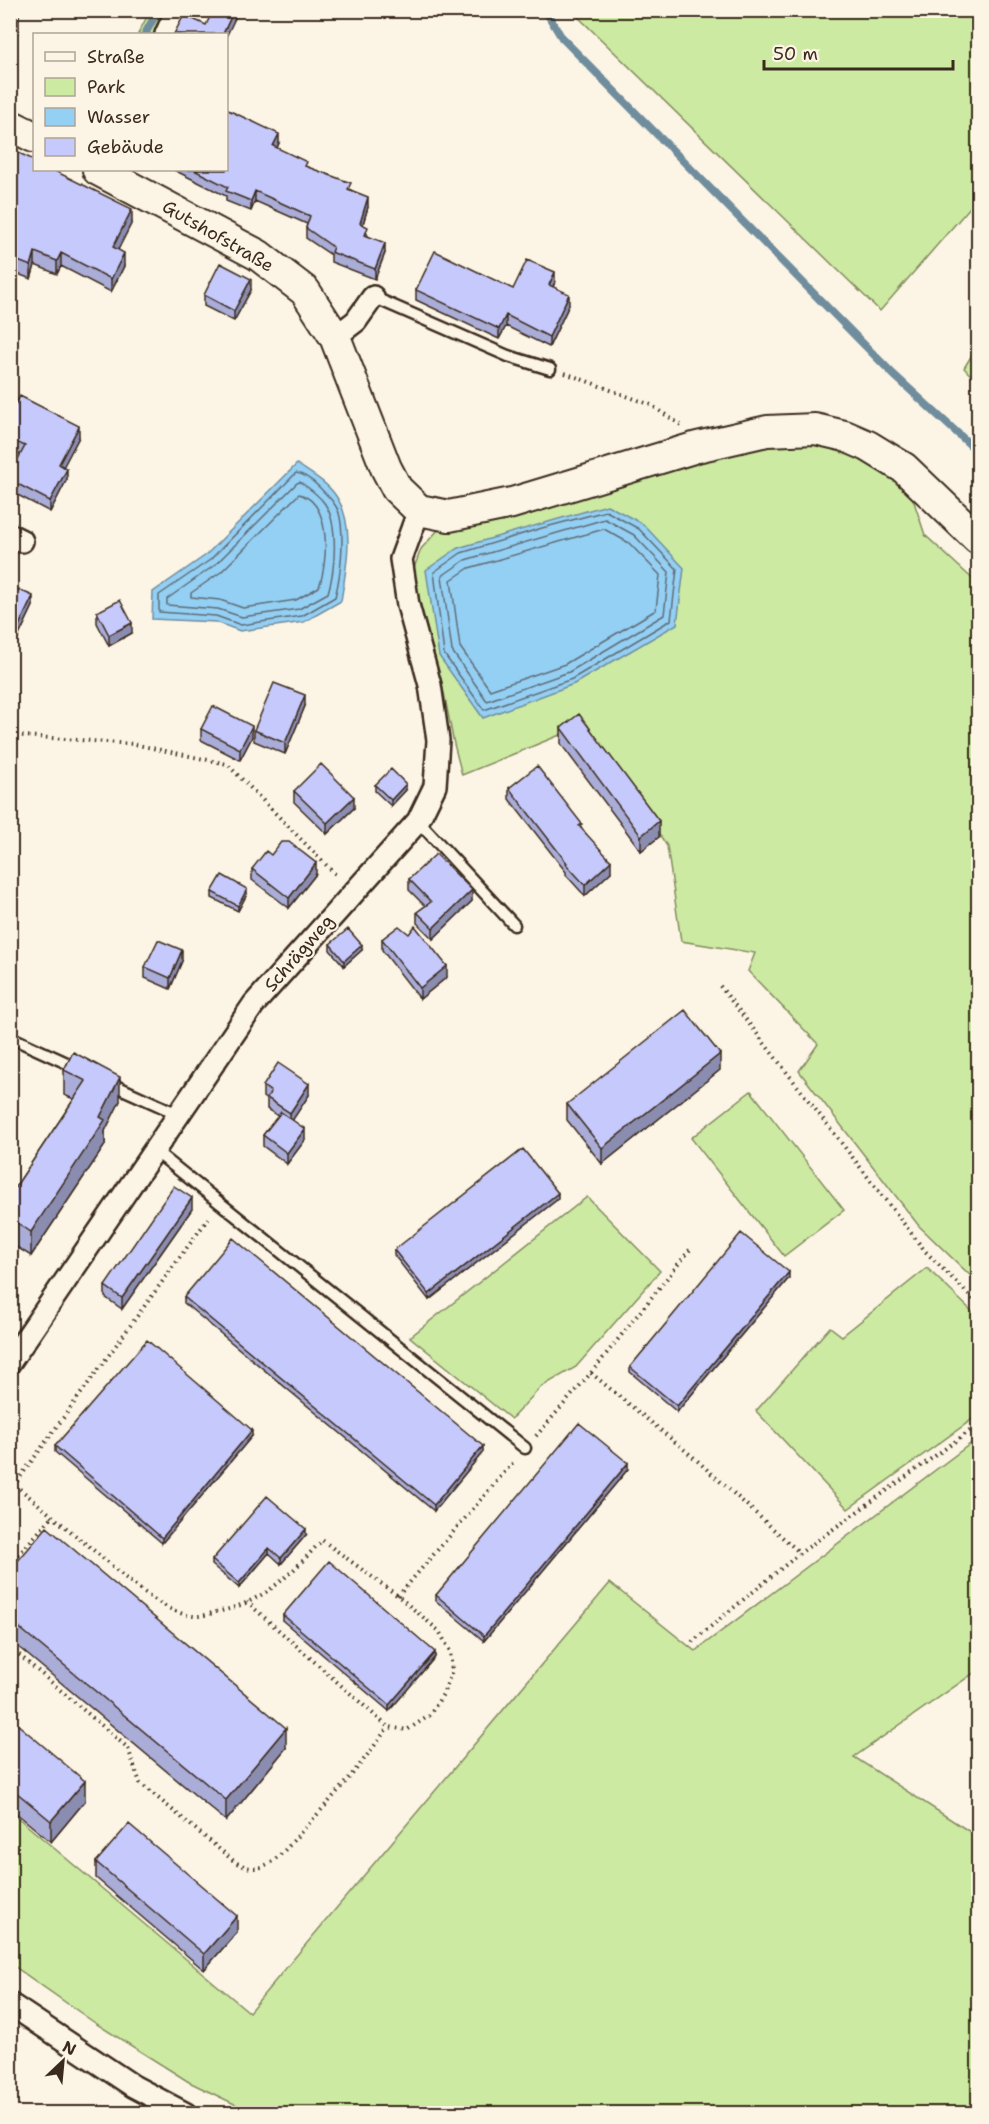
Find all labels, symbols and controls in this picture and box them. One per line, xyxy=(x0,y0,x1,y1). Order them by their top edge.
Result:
legend xyxy=(33,33,228,171)
scale bar xyxy=(764,33,953,71)
text: 50 m xyxy=(773,42,818,66)
text: Straße xyxy=(87,45,145,69)
text: Park xyxy=(87,75,126,99)
text: Wasser xyxy=(87,105,150,129)
text: Gebäude xyxy=(87,135,164,159)
street label: Gutshofstraße xyxy=(158,194,278,278)
street label: Schrägweg xyxy=(259,909,339,997)
north arrow xyxy=(33,2031,93,2091)
text: N xyxy=(59,2036,80,2060)

